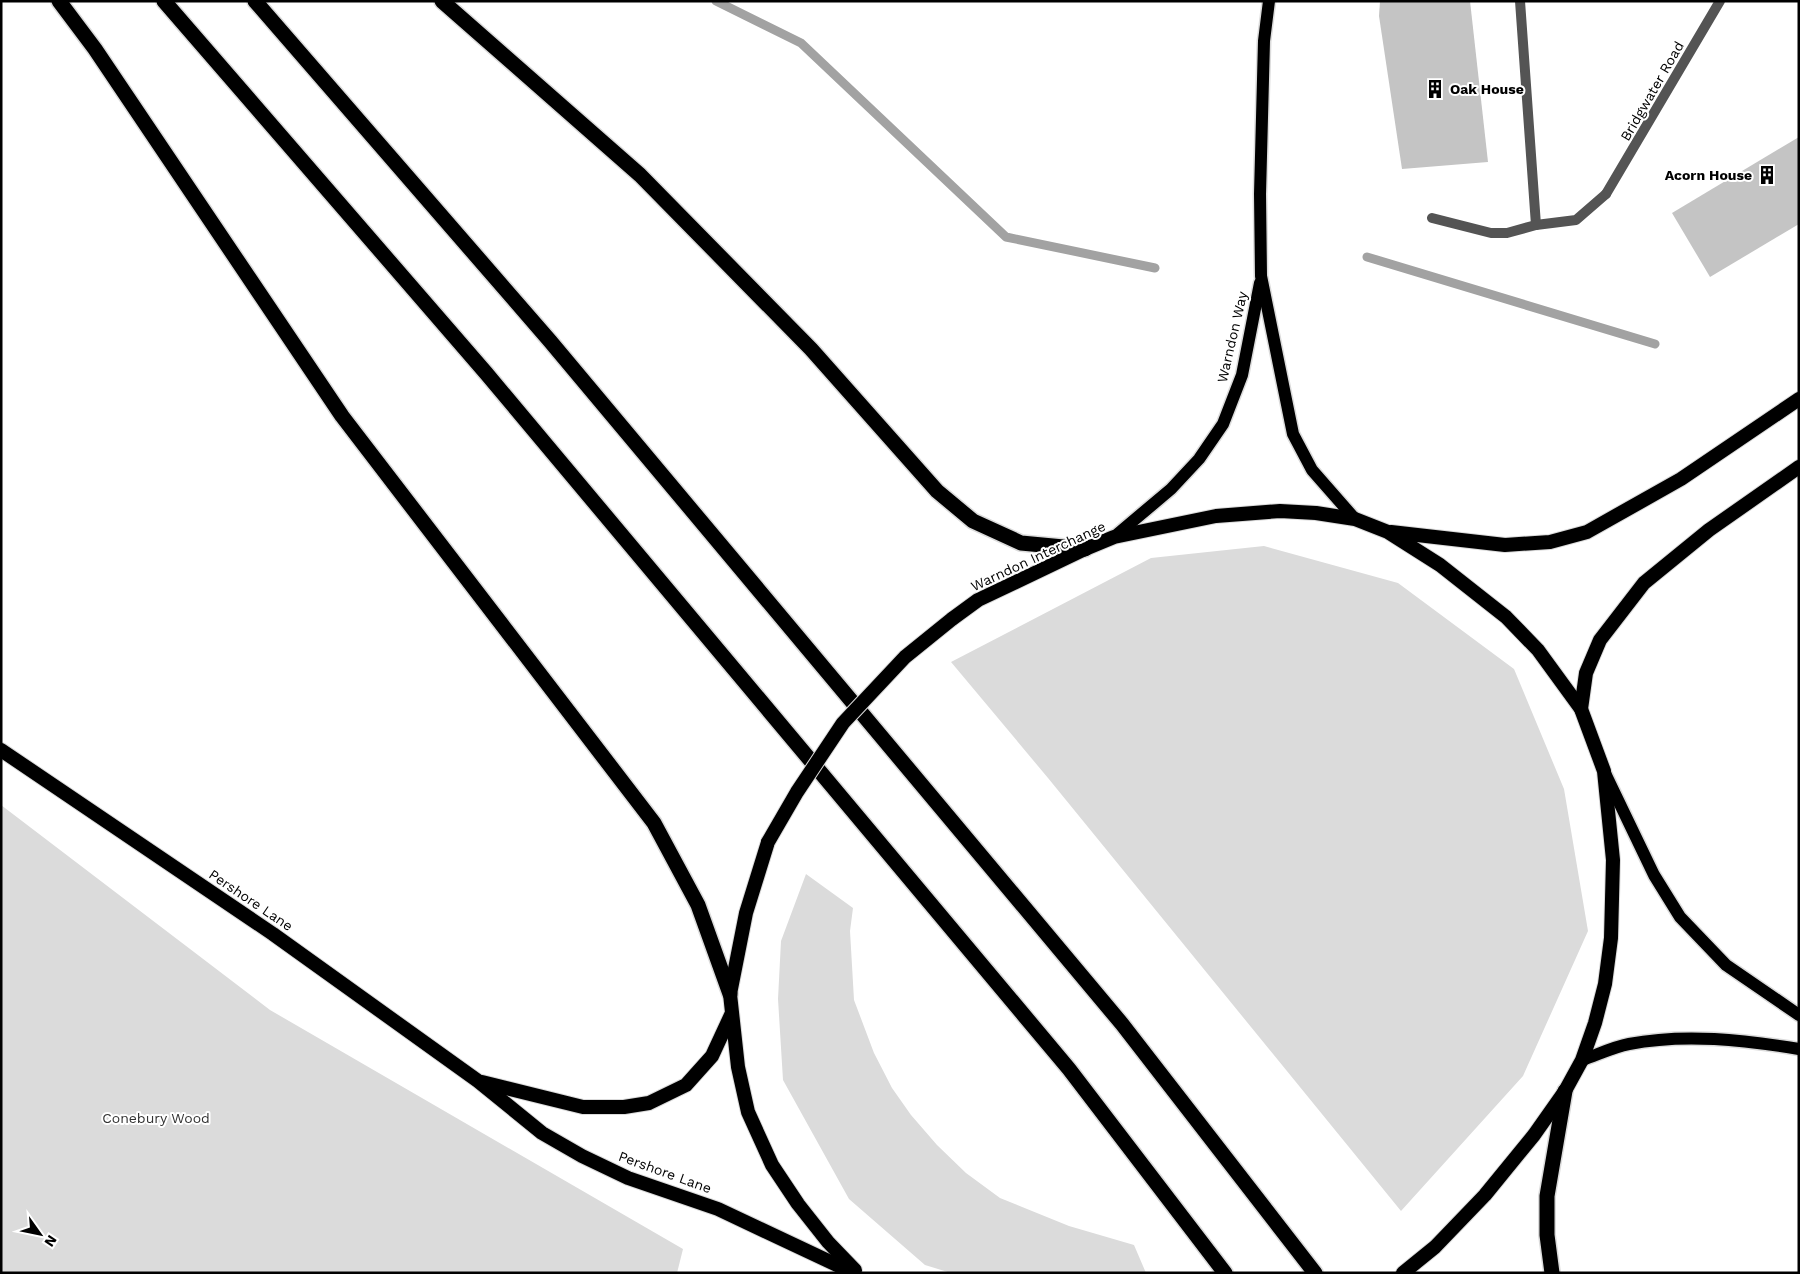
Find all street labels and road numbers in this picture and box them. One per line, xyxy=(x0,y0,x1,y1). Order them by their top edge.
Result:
street label: Bridgwater Road xyxy=(1617,38,1687,144)
street label: Warndon Way xyxy=(1214,289,1250,384)
street label: Warndon Interchange xyxy=(968,518,1108,594)
street label: Pershore Lane xyxy=(206,866,296,934)
street label: Pershore Lane xyxy=(616,1148,714,1196)

